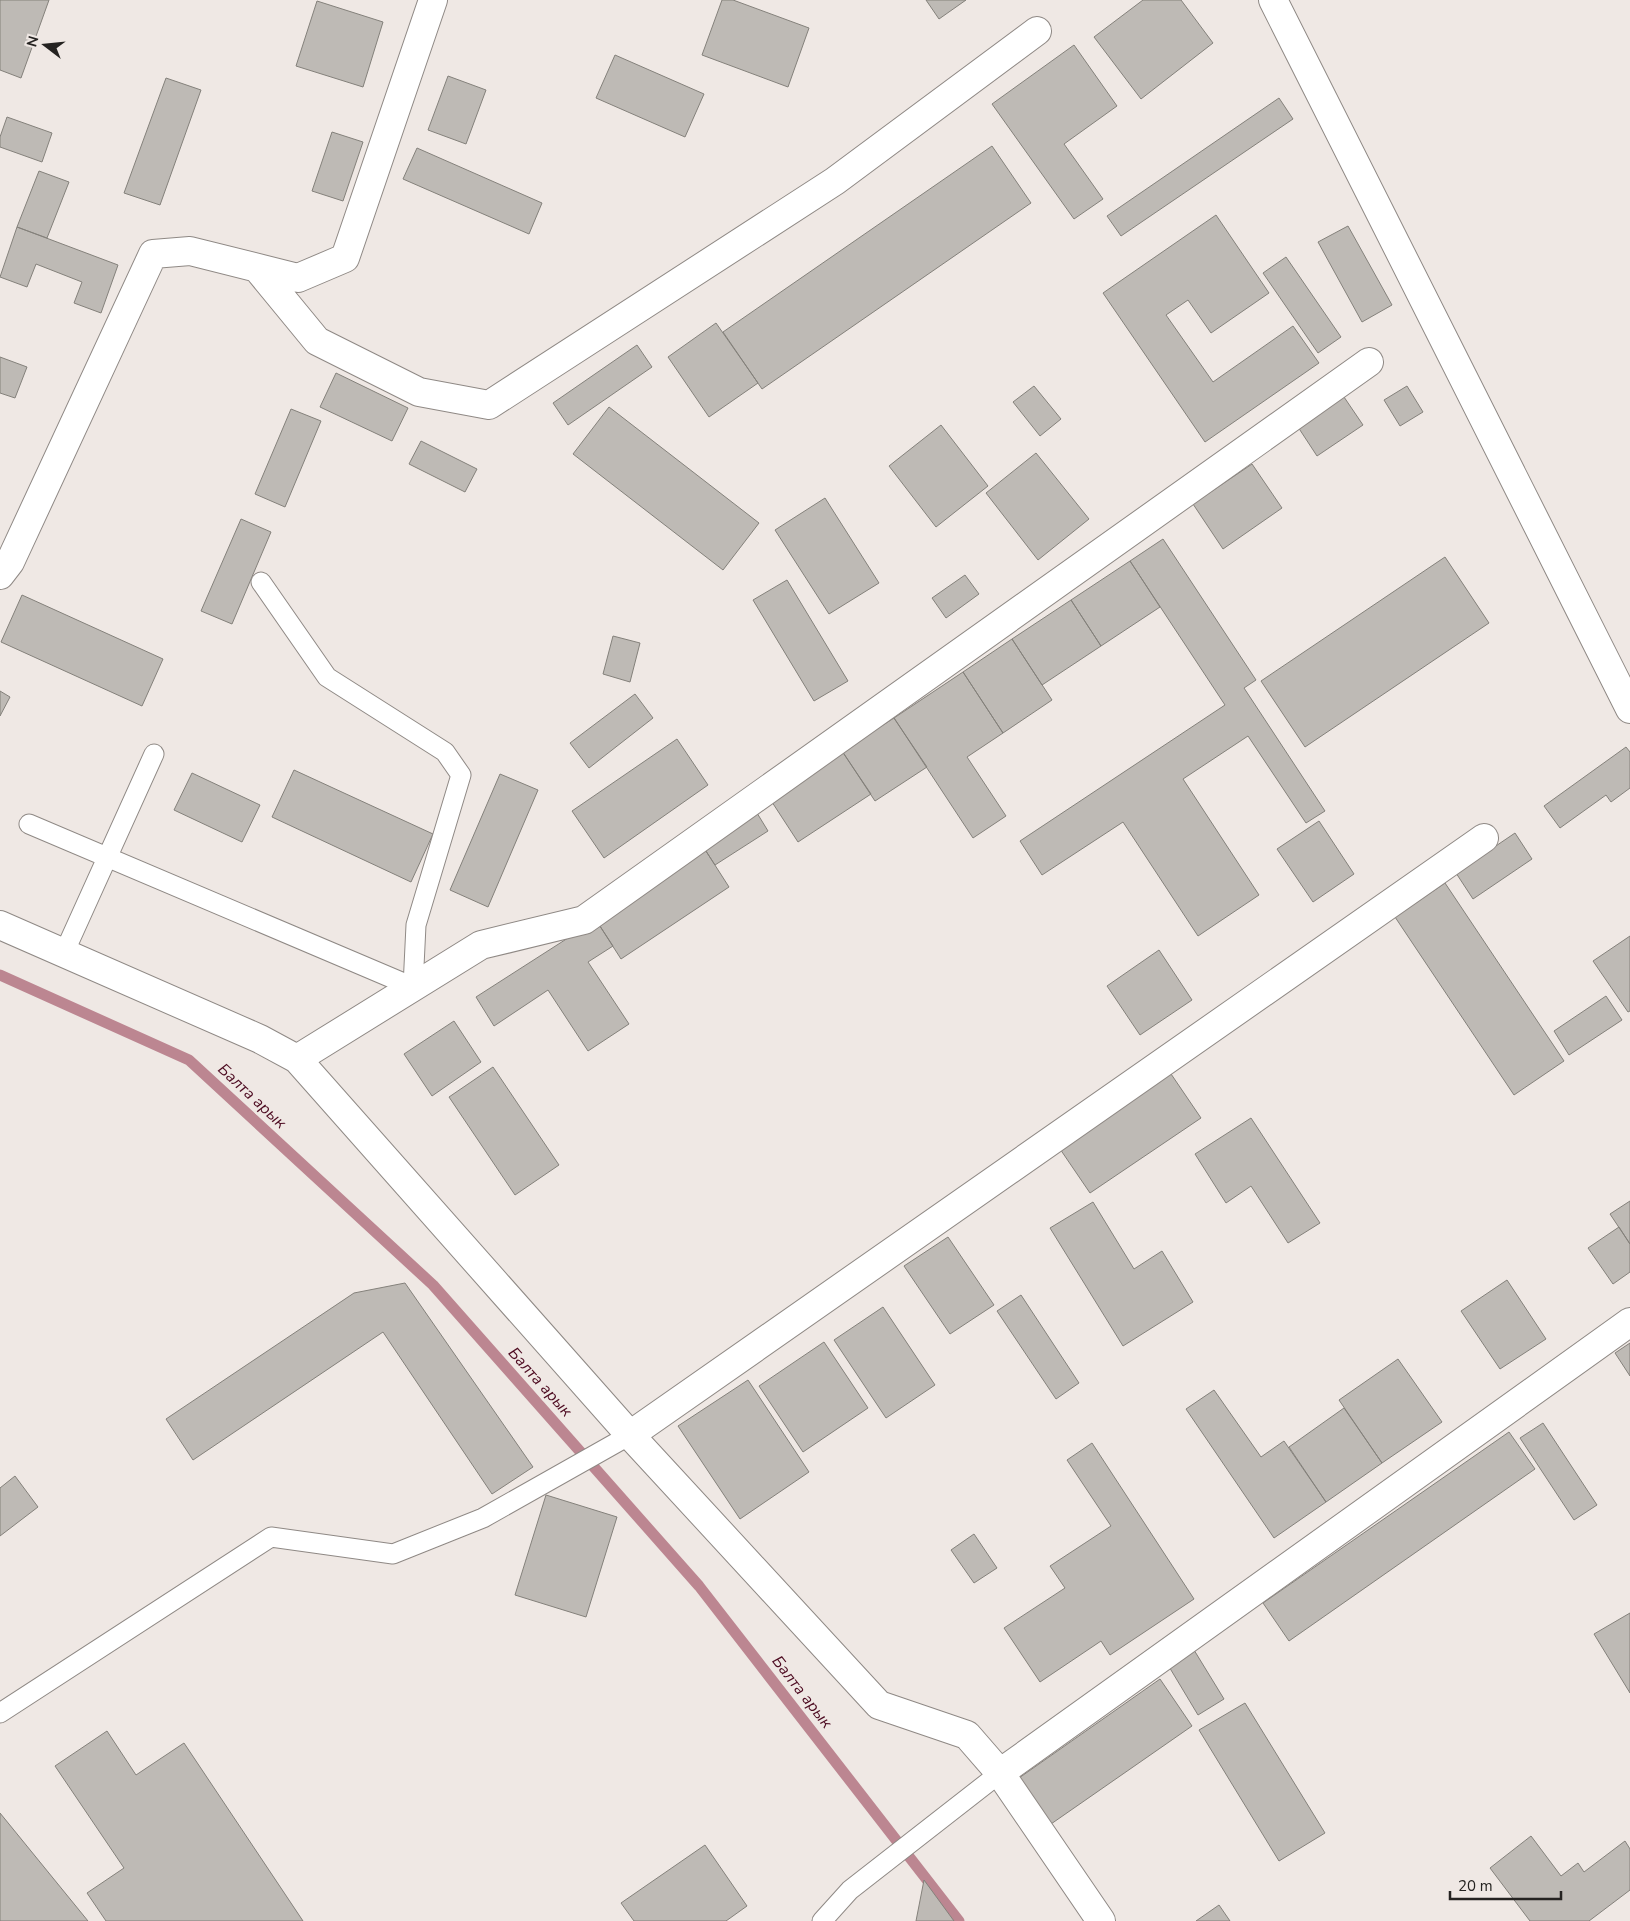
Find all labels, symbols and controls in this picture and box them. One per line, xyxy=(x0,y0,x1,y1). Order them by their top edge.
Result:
north arrow xyxy=(20,20,70,70)
text: N xyxy=(22,34,44,49)
water label: Балта арык xyxy=(213,1058,292,1134)
water label: Балта арык xyxy=(503,1343,577,1422)
water label: Балта арык xyxy=(767,1651,838,1733)
scale bar xyxy=(1450,1868,1561,1900)
text: 20 m xyxy=(1458,1876,1493,1896)

